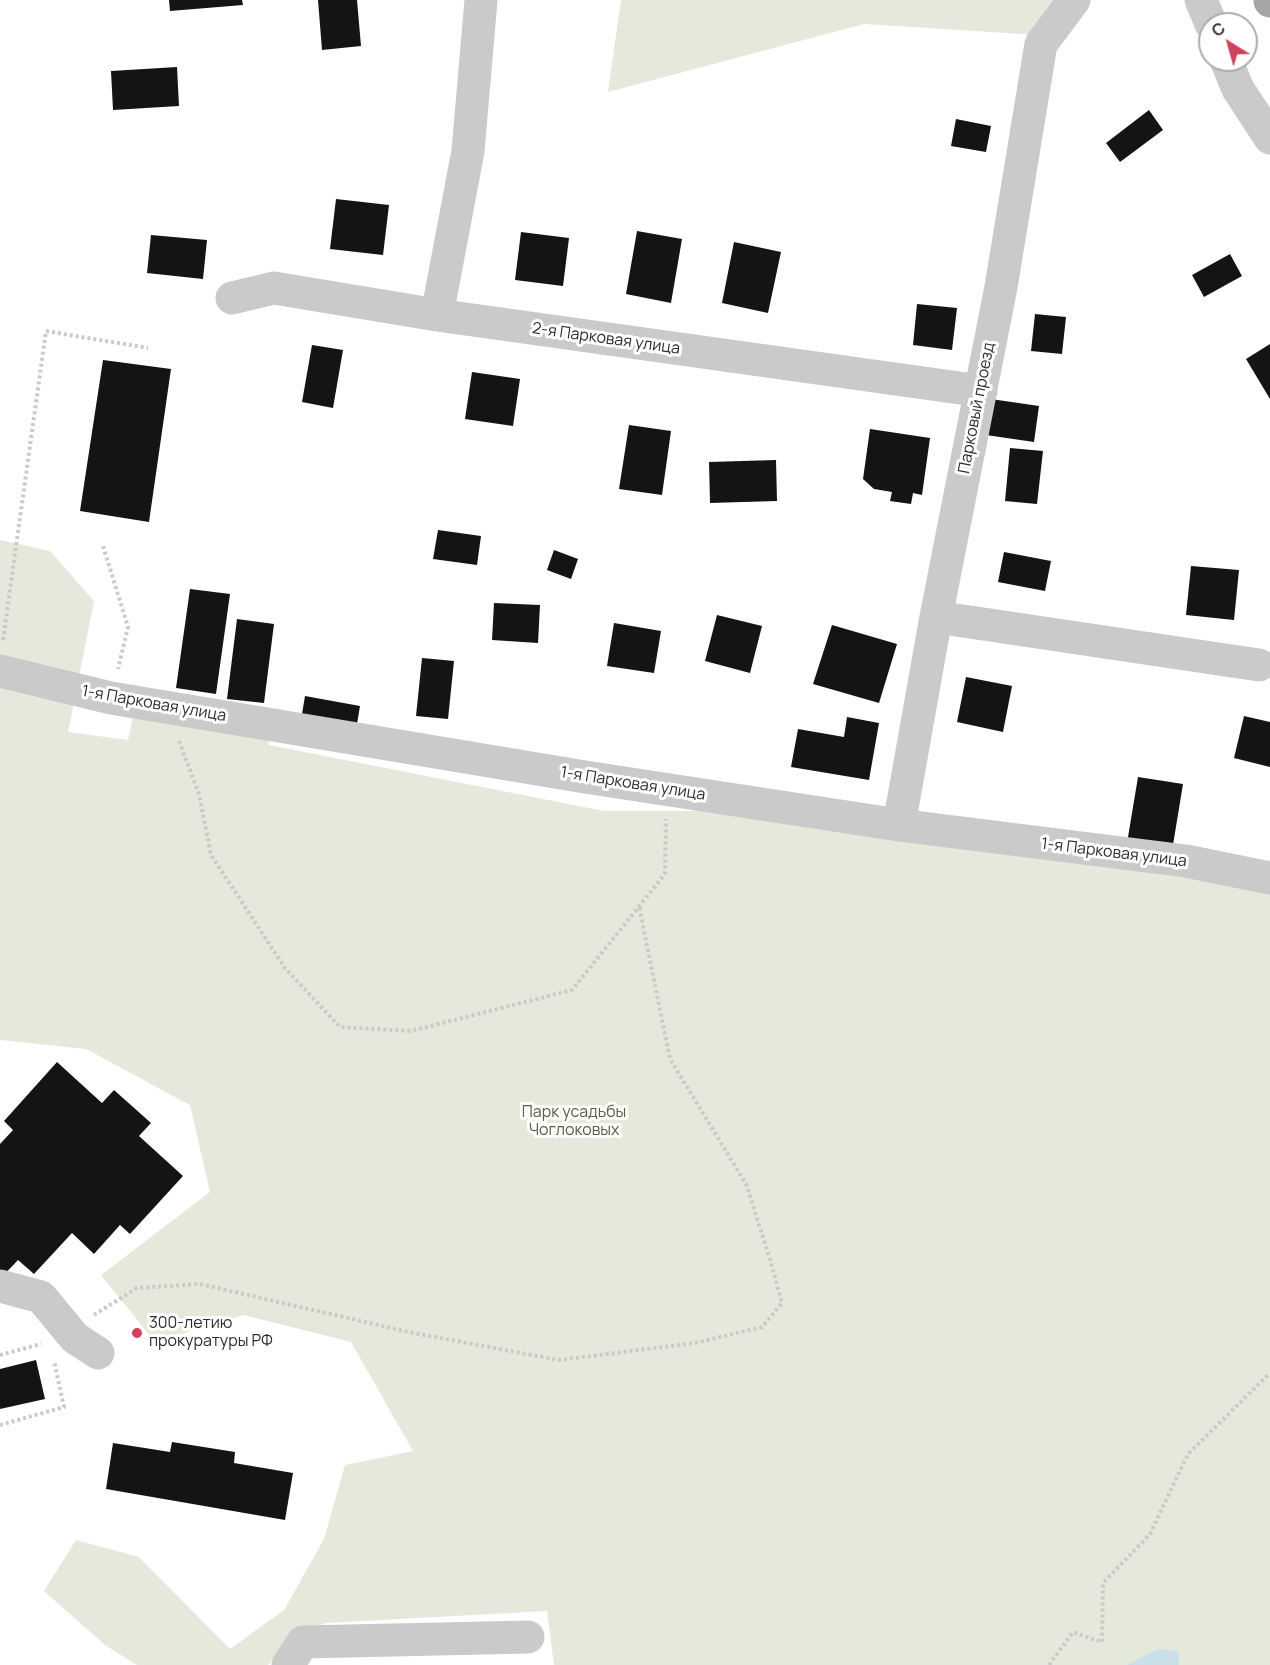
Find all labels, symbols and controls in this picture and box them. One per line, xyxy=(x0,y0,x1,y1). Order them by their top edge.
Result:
north arrow xyxy=(1198,12,1258,72)
text: С xyxy=(1207,17,1230,42)
street label: 2-я Парковая улица xyxy=(531,319,681,359)
street label: Парковый проезд xyxy=(955,341,999,475)
street label: 1-я Парковая улица xyxy=(80,682,228,726)
street label: 1-я Парковая улица xyxy=(559,763,707,805)
street label: 1-я Парковая улица xyxy=(1040,835,1188,871)
park label: Парк усадьбы Чоглоковых xyxy=(522,1103,626,1141)
place label: 300-летию прокуратуры РФ xyxy=(149,1314,273,1352)
marker: 300-летию прокуратуры РФ xyxy=(130,1326,144,1340)

